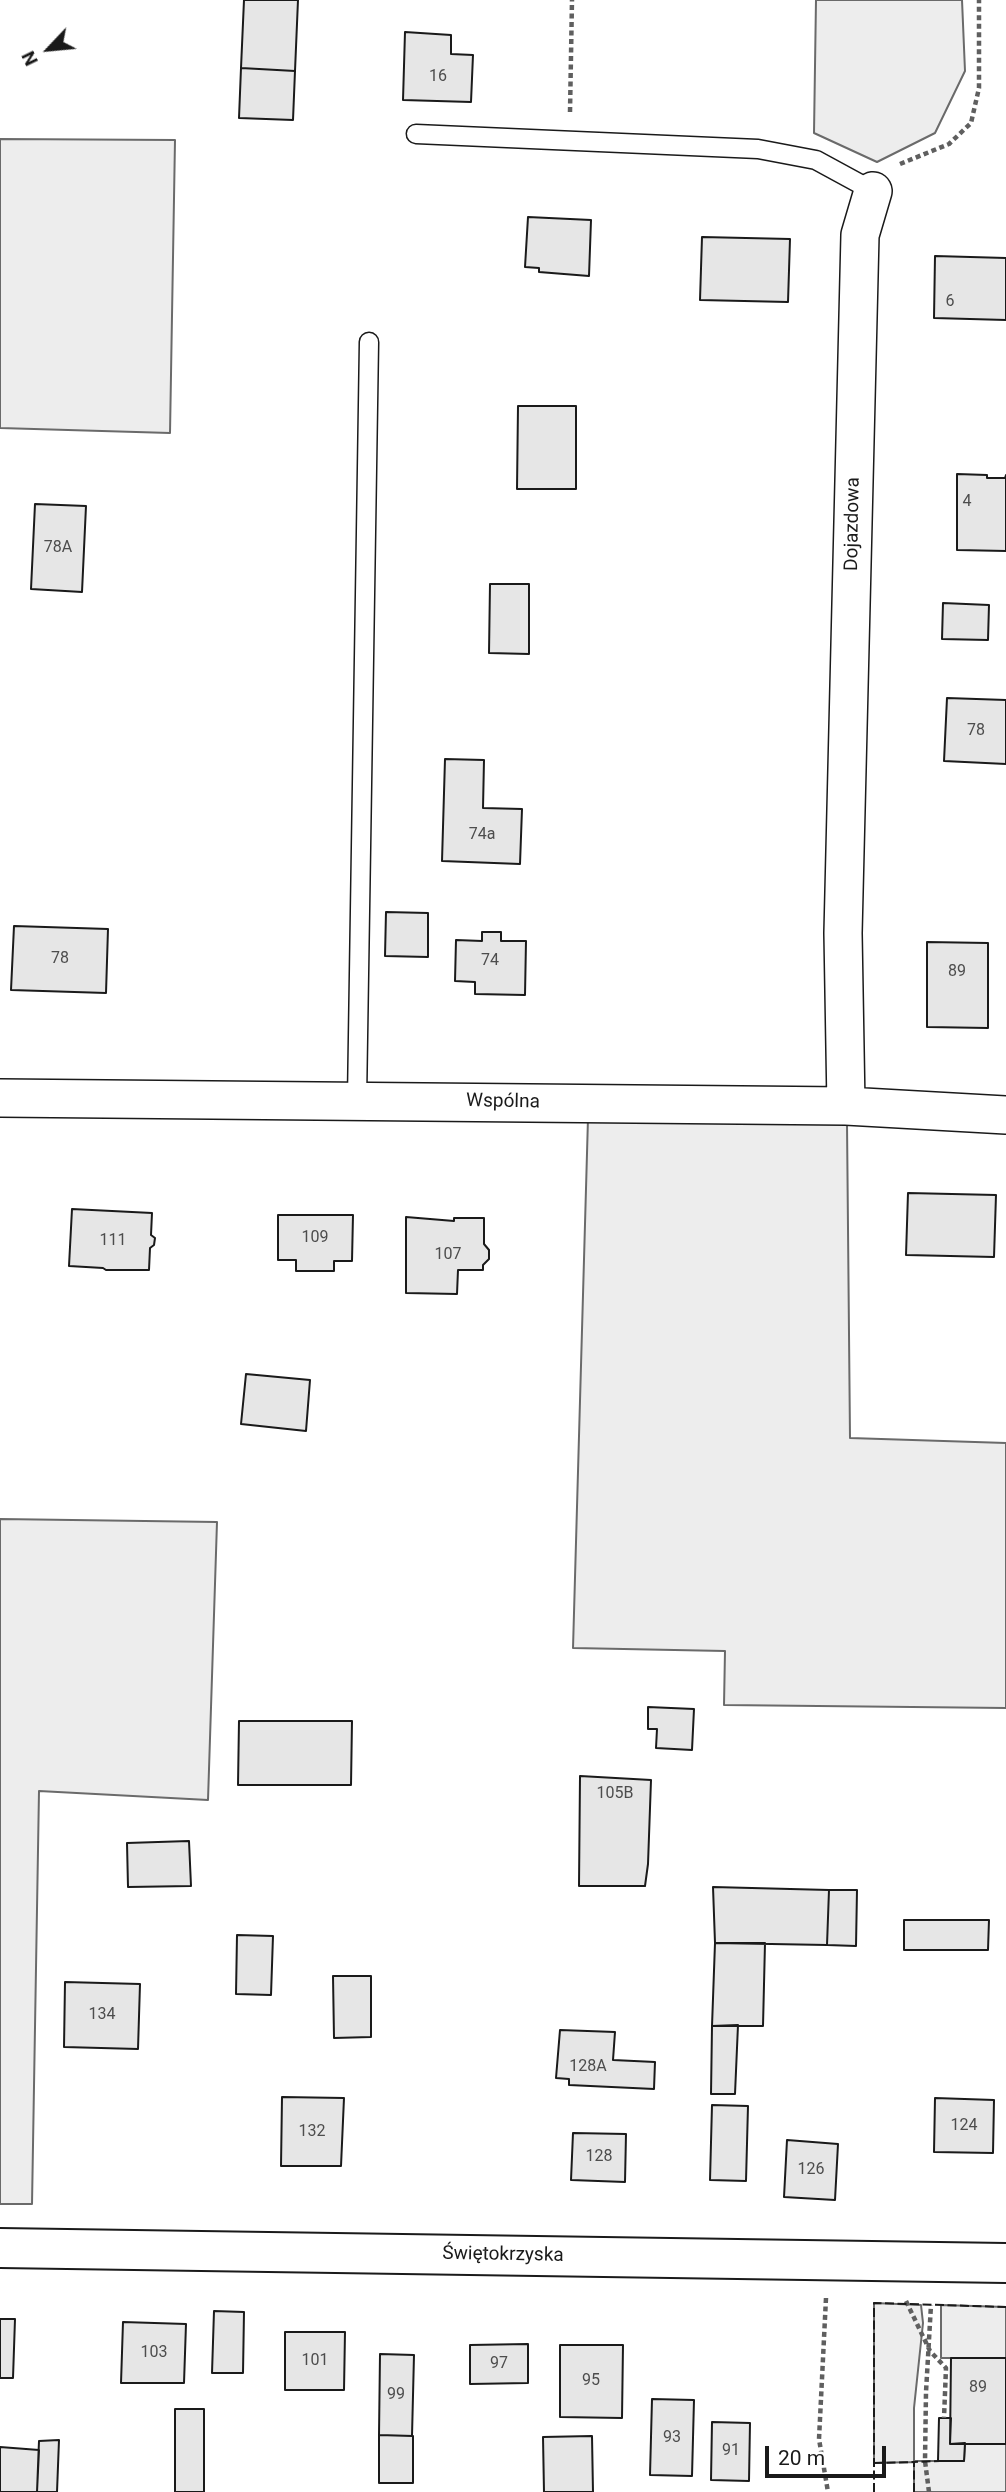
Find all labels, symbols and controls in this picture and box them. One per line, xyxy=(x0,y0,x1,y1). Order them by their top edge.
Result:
north arrow xyxy=(14,14,84,84)
text: N xyxy=(16,47,43,69)
house number: 16 xyxy=(429,67,447,87)
house number: 6 xyxy=(946,292,954,312)
street label: Dojazdowa xyxy=(841,477,865,571)
house number: 4 xyxy=(963,492,971,512)
house number: 78A xyxy=(44,538,72,558)
house number: 78 xyxy=(967,721,985,741)
house number: 74a xyxy=(469,825,495,845)
house number: 78 xyxy=(51,949,69,969)
house number: 74 xyxy=(481,951,499,971)
house number: 89 xyxy=(948,962,966,982)
street label: Wspólna xyxy=(466,1090,540,1114)
house number: 109 xyxy=(302,1228,328,1248)
house number: 111 xyxy=(100,1231,126,1251)
house number: 107 xyxy=(435,1245,461,1265)
house number: 105B xyxy=(597,1784,633,1804)
house number: 134 xyxy=(89,2005,115,2025)
house number: 128A xyxy=(569,2057,607,2077)
house number: 124 xyxy=(951,2116,977,2136)
house number: 132 xyxy=(299,2122,325,2142)
house number: 128 xyxy=(586,2147,612,2167)
house number: 126 xyxy=(798,2160,824,2180)
street label: Świętokrzyska xyxy=(442,2243,564,2267)
house number: 103 xyxy=(141,2343,167,2363)
house number: 101 xyxy=(302,2351,328,2371)
house number: 97 xyxy=(490,2354,508,2374)
house number: 95 xyxy=(582,2371,600,2391)
house number: 89 xyxy=(969,2378,987,2398)
house number: 99 xyxy=(387,2385,405,2405)
house number: 93 xyxy=(663,2428,681,2448)
scale bar xyxy=(768,2432,889,2476)
house number: 91 xyxy=(722,2441,740,2461)
text: 20 m xyxy=(778,2446,825,2470)

